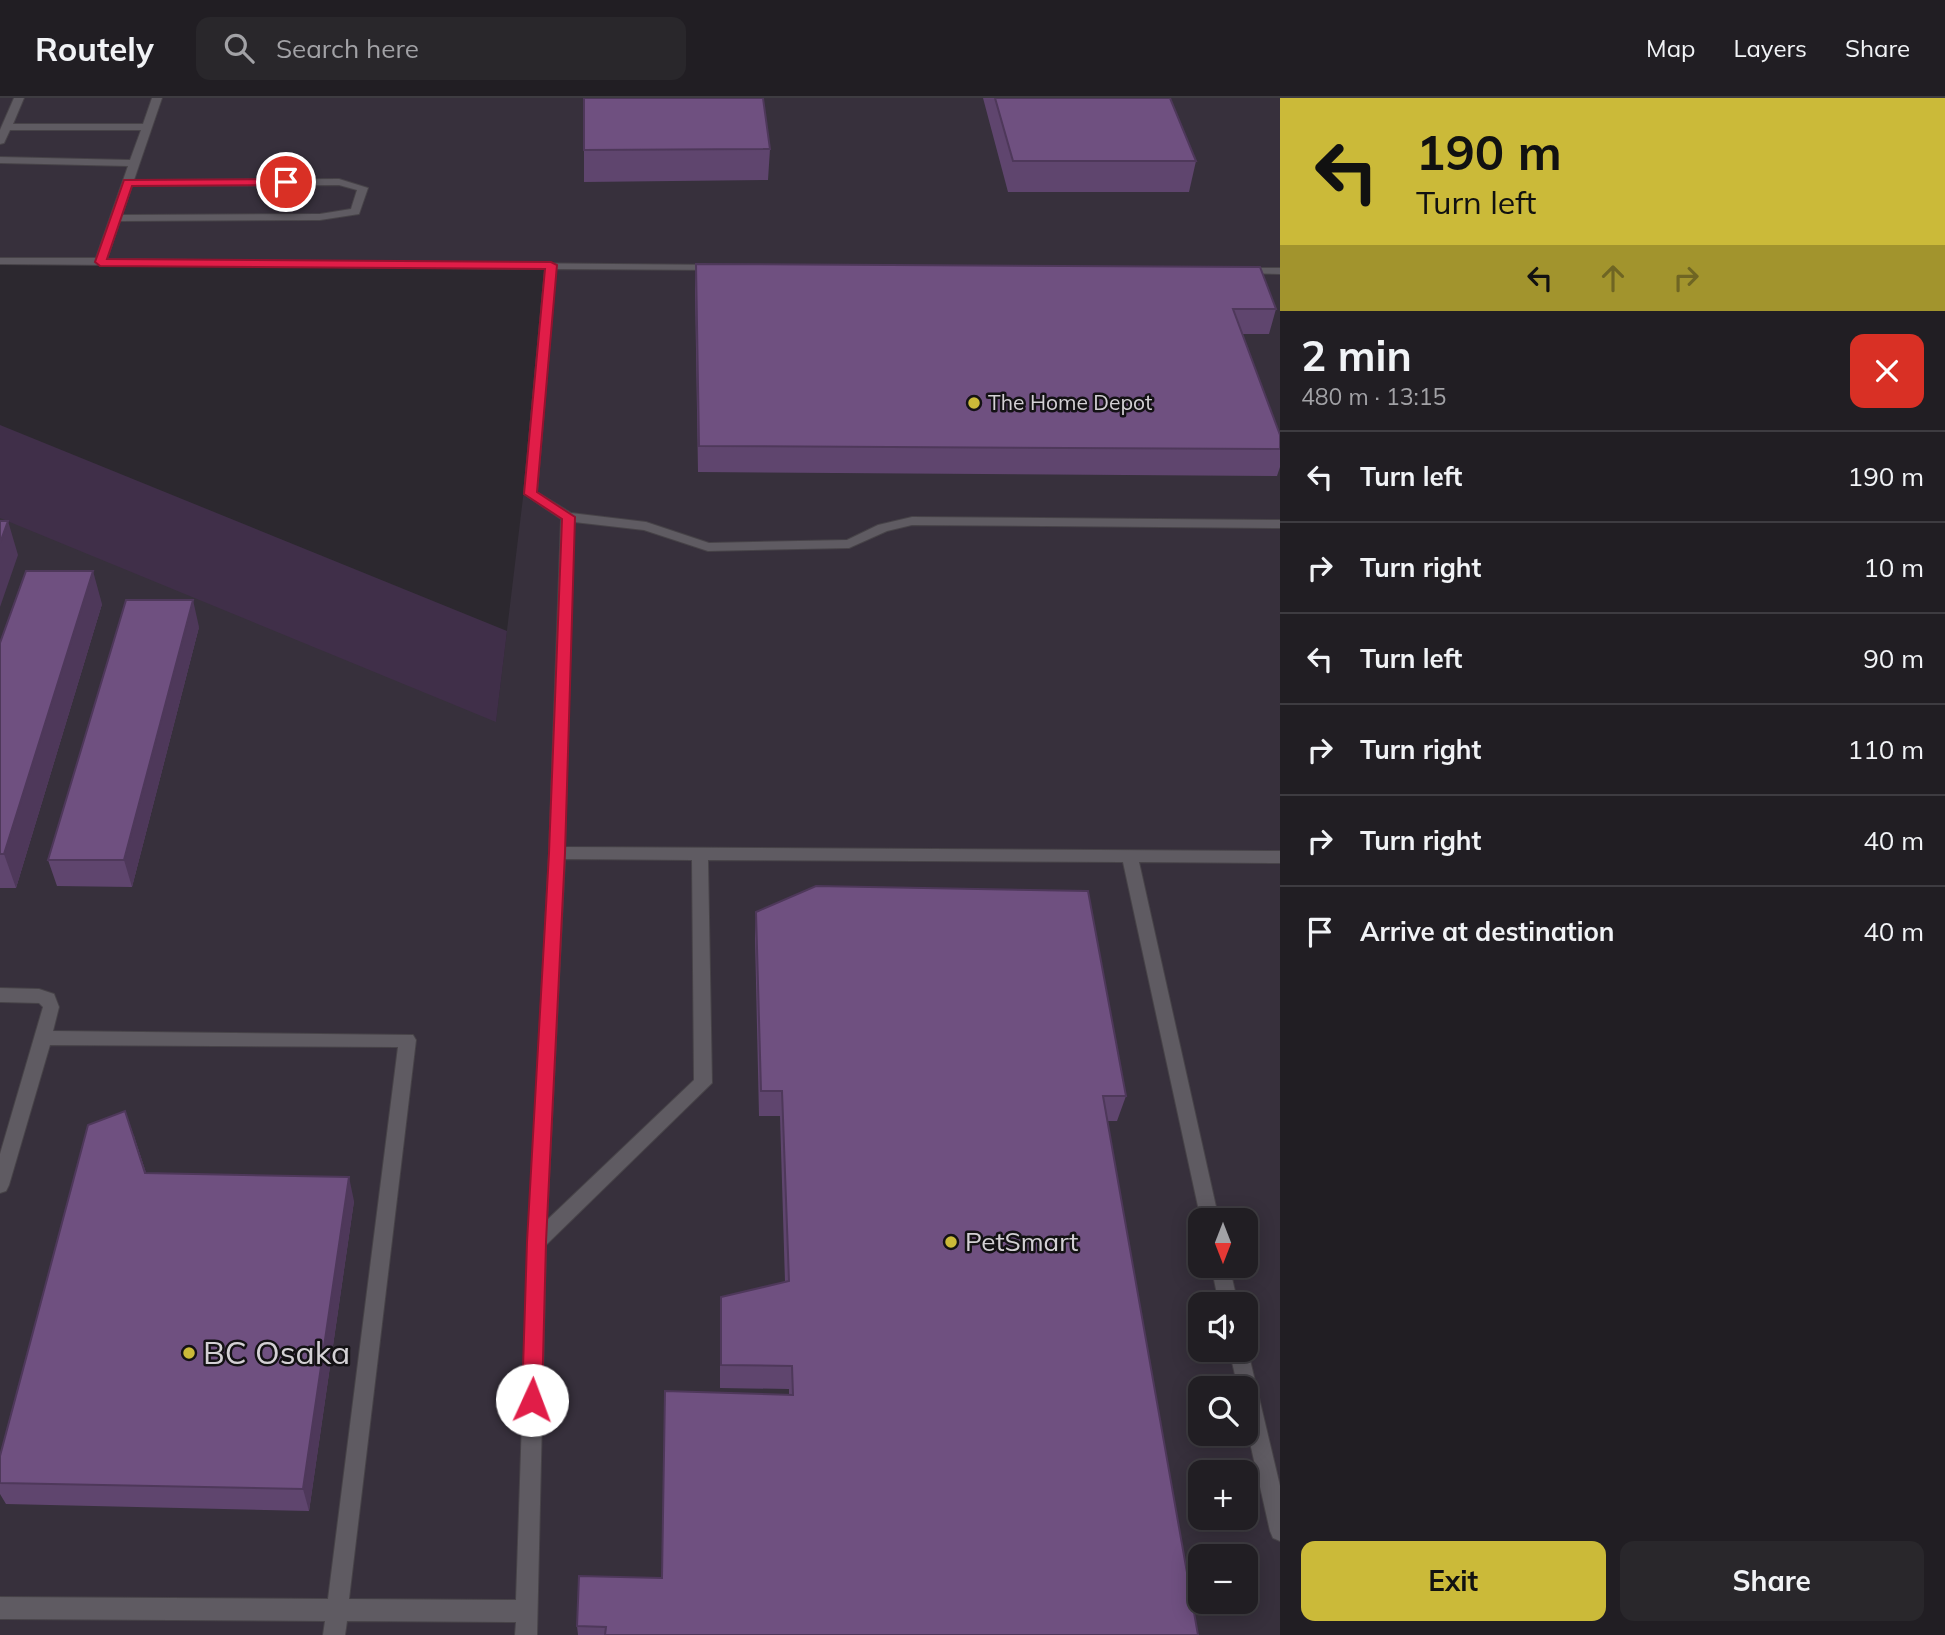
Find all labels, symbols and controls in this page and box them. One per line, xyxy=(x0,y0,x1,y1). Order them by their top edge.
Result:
search box xyxy=(196,17,686,80)
text: Routely xyxy=(35,28,154,69)
icon: search xyxy=(220,29,258,67)
text: Search here xyxy=(276,32,419,65)
text: Map xyxy=(1646,33,1695,63)
text: Layers xyxy=(1733,33,1807,63)
text: Share xyxy=(1845,33,1910,63)
text: 190 m xyxy=(1416,121,1562,182)
icon: left xyxy=(1301,126,1392,217)
pin xyxy=(256,152,316,212)
icon: arrive xyxy=(267,163,305,201)
text: Turn left xyxy=(1416,182,1536,222)
icon: left xyxy=(1521,259,1559,297)
icon: ahead xyxy=(1594,259,1632,297)
icon: right xyxy=(1667,259,1705,297)
text: 2 min xyxy=(1301,329,1412,382)
button: close xyxy=(1850,334,1924,408)
text: 480 m · 13:15 xyxy=(1301,382,1446,411)
place label: The Home Depot xyxy=(988,389,1152,415)
marker: The Home Depot xyxy=(966,395,982,411)
icon: left xyxy=(1301,458,1339,496)
text: Turn left xyxy=(1360,460,1462,493)
text: 190 m xyxy=(1848,460,1924,493)
icon: right xyxy=(1301,549,1339,587)
text: Turn right xyxy=(1360,551,1481,584)
text: 10 m xyxy=(1863,551,1924,584)
icon: left xyxy=(1301,640,1339,678)
text: Turn left xyxy=(1360,642,1462,675)
text: 90 m xyxy=(1863,642,1924,675)
icon: right xyxy=(1301,731,1339,769)
text: Turn right xyxy=(1360,733,1481,766)
text: 110 m xyxy=(1848,733,1924,766)
icon: right xyxy=(1301,822,1339,860)
text: Turn right xyxy=(1360,824,1481,857)
text: 40 m xyxy=(1863,824,1924,857)
icon: arrive xyxy=(1301,913,1339,951)
text: Arrive at destination xyxy=(1360,915,1615,948)
text: 40 m xyxy=(1863,915,1924,948)
north arrow xyxy=(1188,1208,1258,1278)
map controls xyxy=(1188,1208,1258,1614)
place label: PetSmart xyxy=(965,1225,1078,1258)
marker: PetSmart xyxy=(943,1234,959,1250)
button: sound xyxy=(1188,1292,1258,1362)
place label: BC Osaka xyxy=(203,1332,350,1372)
marker: BC Osaka xyxy=(181,1345,197,1361)
position arrow xyxy=(495,1363,569,1437)
button: search xyxy=(1188,1376,1258,1446)
button: + xyxy=(1188,1460,1258,1530)
button: Exit xyxy=(1301,1541,1606,1621)
button: Share xyxy=(1620,1541,1924,1621)
button: − xyxy=(1188,1544,1258,1614)

